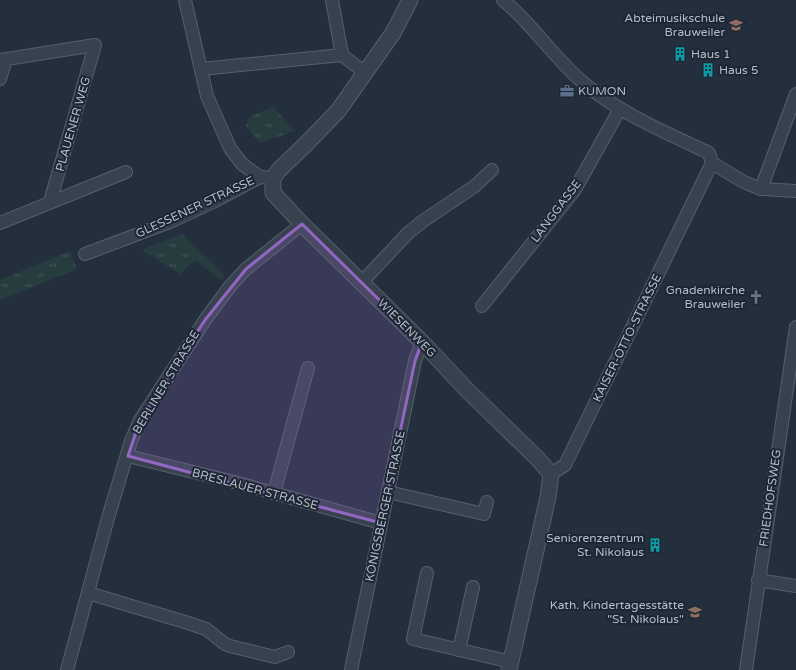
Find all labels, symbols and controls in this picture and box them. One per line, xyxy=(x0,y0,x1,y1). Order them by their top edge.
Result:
place label: Abteimusikschule Brauweiler xyxy=(624,11,725,39)
school or university icon: Abteimusikschule Brauweiler xyxy=(728,17,744,33)
building icon: Haus 1 xyxy=(672,46,688,62)
place label: Haus 1 xyxy=(691,47,730,61)
building icon: Haus 5 xyxy=(700,62,716,78)
place label: Haus 5 xyxy=(719,63,758,77)
street label: PLAUENER WEG xyxy=(53,75,93,173)
office icon: KUMON xyxy=(559,83,575,99)
place label: KUMON xyxy=(578,84,626,98)
street label: GLESSENER STRASSE xyxy=(133,173,257,241)
street label: LANGGASSE xyxy=(528,177,584,245)
street label: KAISER-OTTO-STRASSE xyxy=(590,271,664,404)
place label: Gnadenkirche Brauweiler xyxy=(666,283,745,311)
church icon: Gnadenkirche Brauweiler xyxy=(748,289,764,305)
street label: WIESENWEG xyxy=(375,296,439,360)
street label: BERLINER STRASSE xyxy=(130,328,203,436)
street label: KÖNIGSBERGER STRASSE xyxy=(362,429,408,583)
street label: FRIEDHOFSWEG xyxy=(756,448,784,548)
street label: BRESLAUER STRASSE xyxy=(190,465,320,513)
place label: Seniorenzentrum St. Nikolaus xyxy=(546,531,644,559)
building icon: Seniorenzentrum St. Nikolaus xyxy=(647,537,663,553)
place label: Kath. Kindertagesstätte "St. Nikolaus" xyxy=(550,598,684,626)
school or university icon: Kath. Kindertagesstätte "St. Nikolaus" xyxy=(687,604,703,620)

